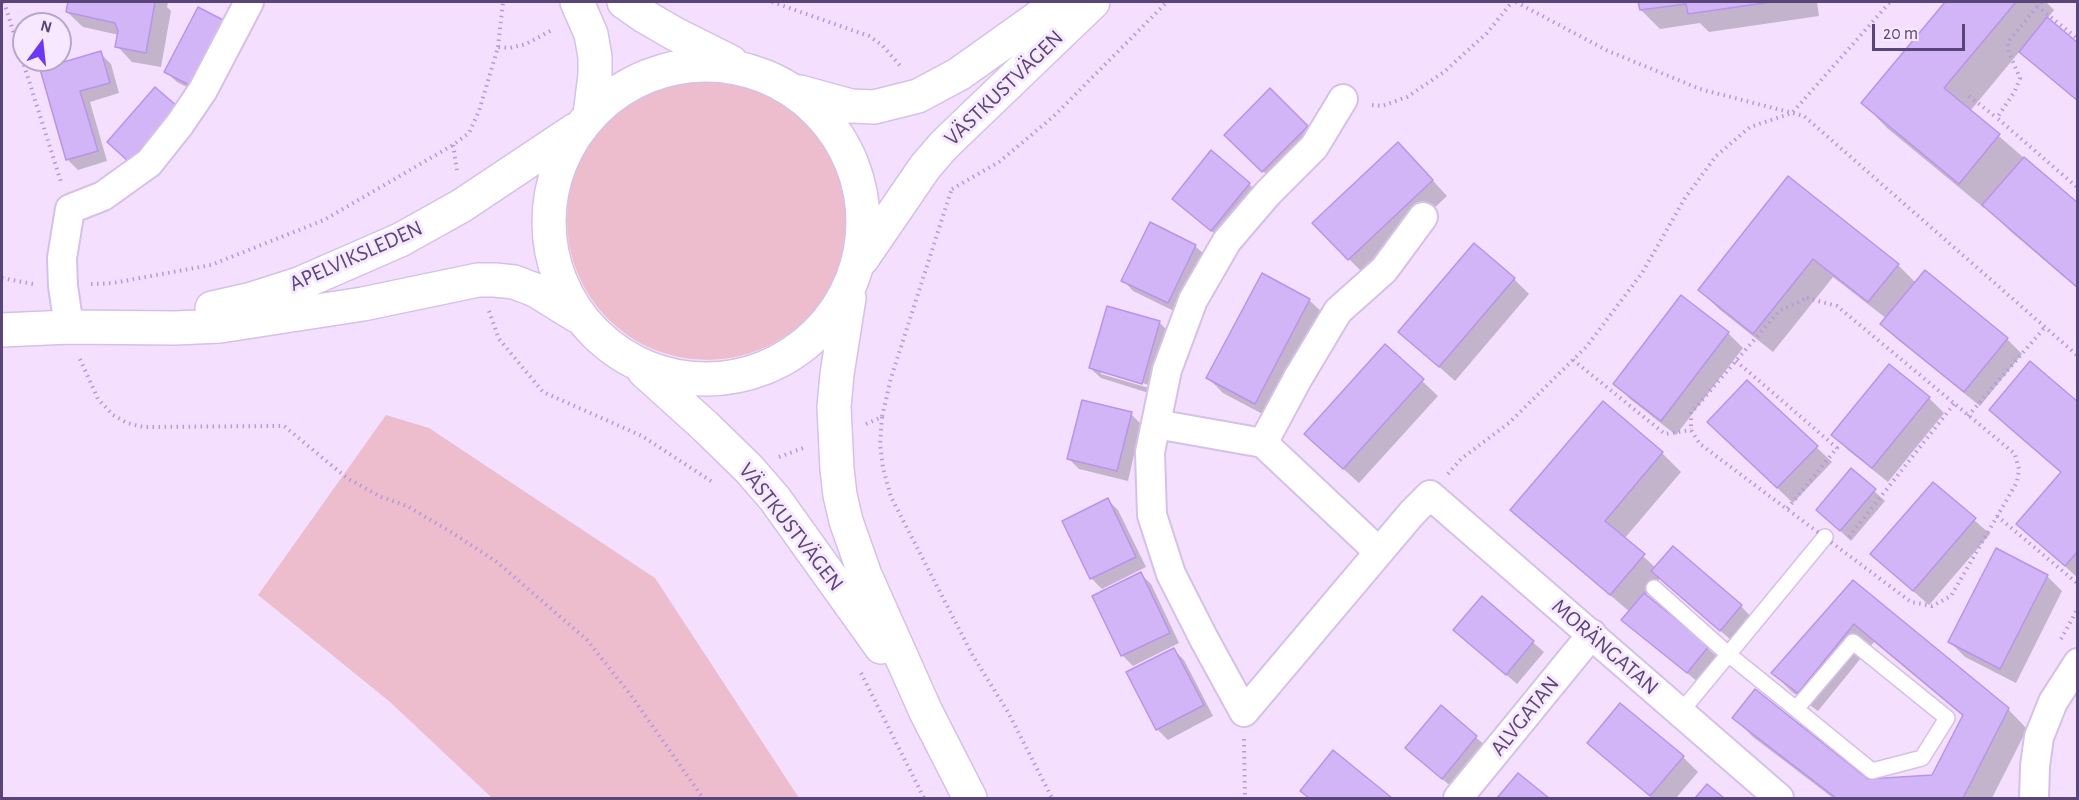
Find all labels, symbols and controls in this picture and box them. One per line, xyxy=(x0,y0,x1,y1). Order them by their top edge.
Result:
north arrow xyxy=(12,12,72,72)
scale bar xyxy=(1875,12,1968,50)
text: N xyxy=(39,17,54,36)
street label: VÄSTKUSTVÄGEN xyxy=(939,25,1069,151)
text: 20 m xyxy=(1883,25,1918,43)
street label: APELVIKSLEDEN xyxy=(285,215,427,297)
street label: VÄSTKUSTVÄGEN xyxy=(733,458,849,596)
street label: MORÄNGATAN xyxy=(1546,593,1664,701)
street label: ALVGATAN xyxy=(1485,671,1565,761)

